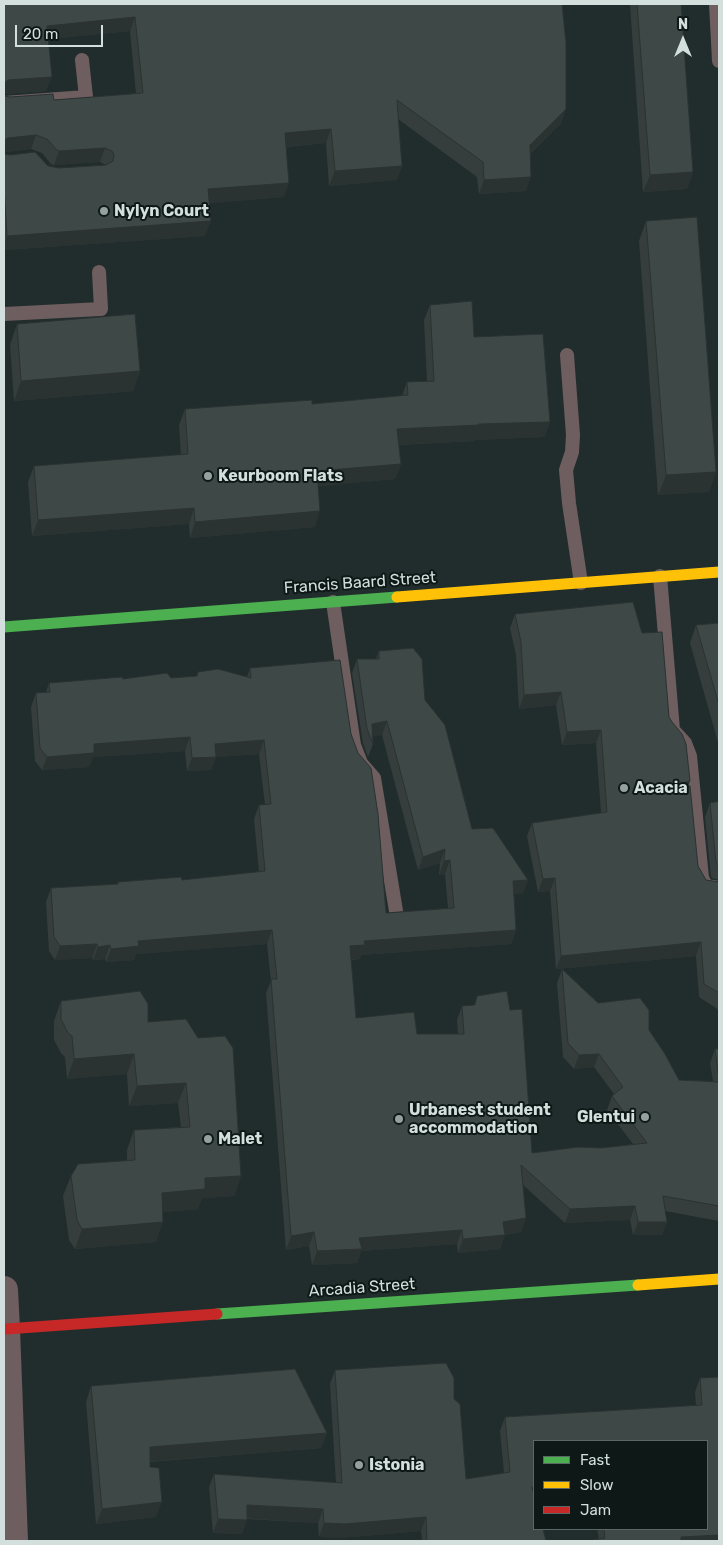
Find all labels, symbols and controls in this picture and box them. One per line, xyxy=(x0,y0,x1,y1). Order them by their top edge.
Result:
scale bar xyxy=(18,15,105,47)
north arrow xyxy=(658,15,708,65)
text: N xyxy=(678,16,688,33)
text: 20 m xyxy=(23,25,58,43)
place label: Nylyn Court xyxy=(114,201,209,221)
marker: Nylyn Court xyxy=(98,205,110,217)
place label: Keurboom Flats xyxy=(218,466,343,486)
marker: Keurboom Flats xyxy=(202,470,214,482)
street label: Francis Baard Street xyxy=(283,568,437,598)
place label: Acacia xyxy=(634,778,688,798)
marker: Acacia xyxy=(618,782,630,794)
place label: Urbanest student accommodation xyxy=(409,1100,551,1138)
place label: Glentui xyxy=(577,1107,635,1127)
marker: Glentui xyxy=(639,1111,651,1123)
marker: Urbanest student accommodation xyxy=(393,1113,405,1125)
place label: Malet xyxy=(218,1129,262,1149)
marker: Malet xyxy=(202,1133,214,1145)
street label: Arcadia Street xyxy=(308,1275,416,1301)
legend xyxy=(533,1440,708,1530)
text: Fast xyxy=(580,1451,610,1469)
place label: Istonia xyxy=(369,1455,425,1475)
marker: Istonia xyxy=(353,1459,365,1471)
text: Slow xyxy=(580,1476,613,1494)
text: Jam xyxy=(580,1501,611,1519)

